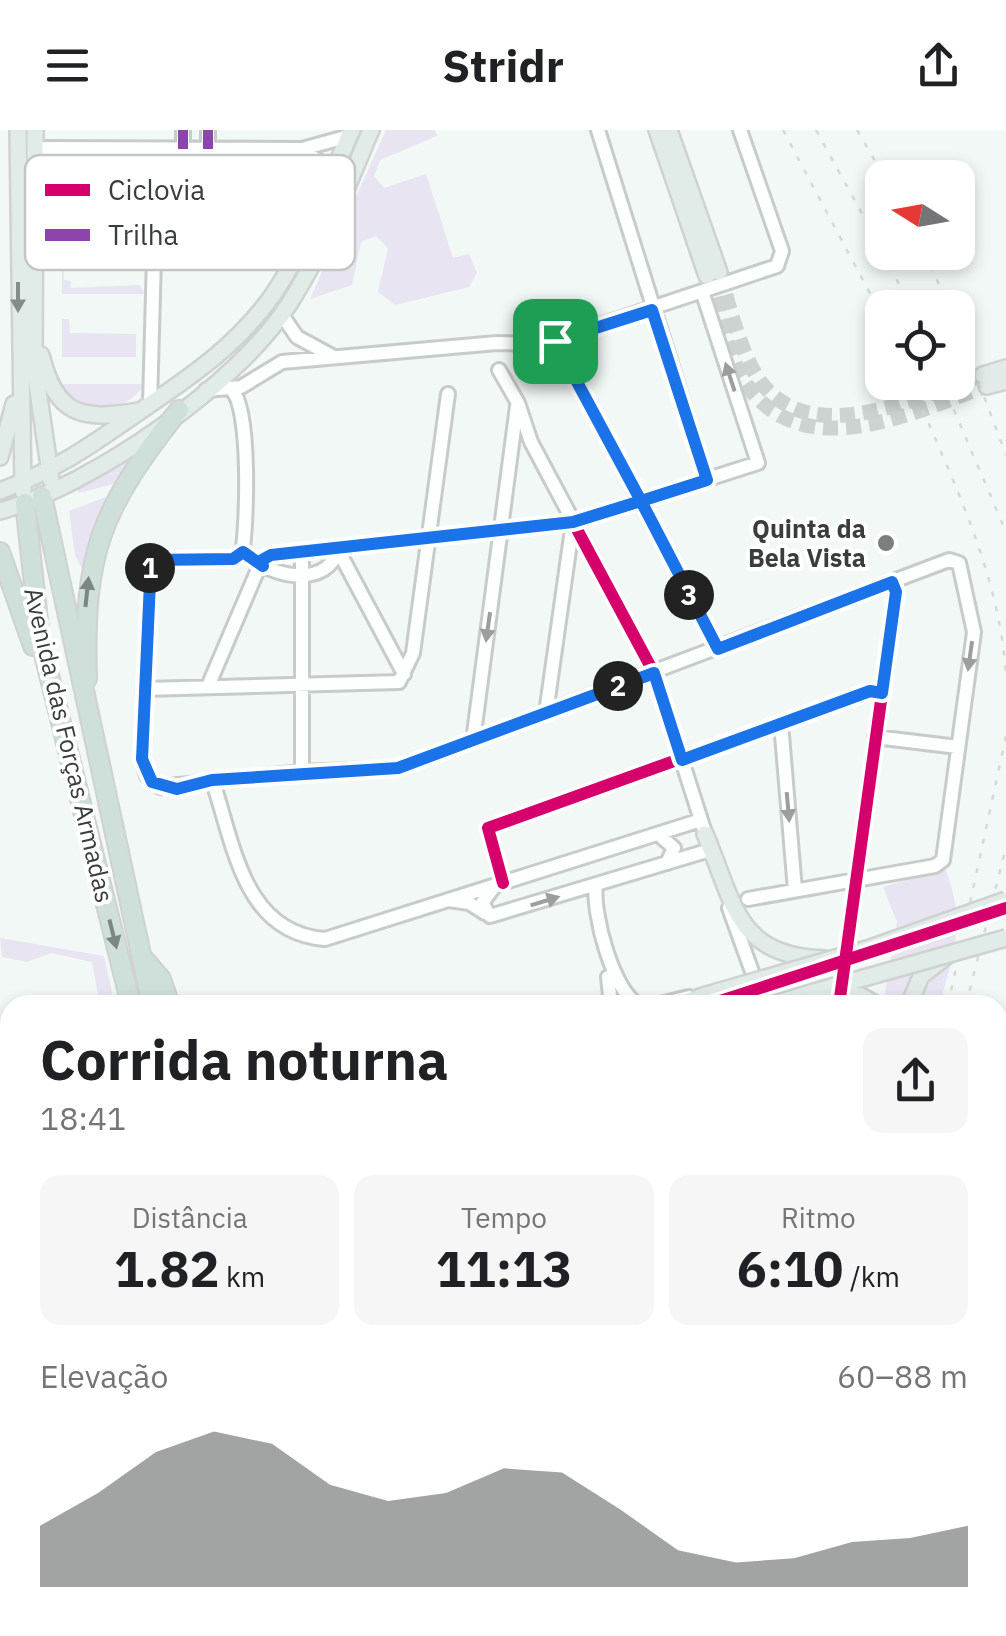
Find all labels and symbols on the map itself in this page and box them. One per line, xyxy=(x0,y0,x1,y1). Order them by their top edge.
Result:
legend xyxy=(25,155,355,270)
north arrow xyxy=(865,160,975,270)
text: Ciclovia xyxy=(108,171,205,208)
text: Trilha xyxy=(108,216,179,253)
one-way arrow xyxy=(10,282,26,314)
pin xyxy=(513,299,598,384)
one-way arrow xyxy=(722,361,737,391)
place label: Quinta da Bela Vista xyxy=(748,512,866,574)
marker: Quinta da Bela Vista xyxy=(875,532,897,554)
pin: 1 xyxy=(125,543,175,593)
pin: 3 xyxy=(664,570,714,620)
one-way arrow xyxy=(80,575,96,607)
street label: Avenida das Forças Armadas xyxy=(17,584,122,906)
one-way arrow xyxy=(480,611,496,643)
one-way arrow xyxy=(962,641,978,672)
pin: 2 xyxy=(593,661,643,711)
one-way arrow xyxy=(780,791,796,823)
one-way arrow xyxy=(530,892,560,907)
one-way arrow xyxy=(106,919,122,950)

